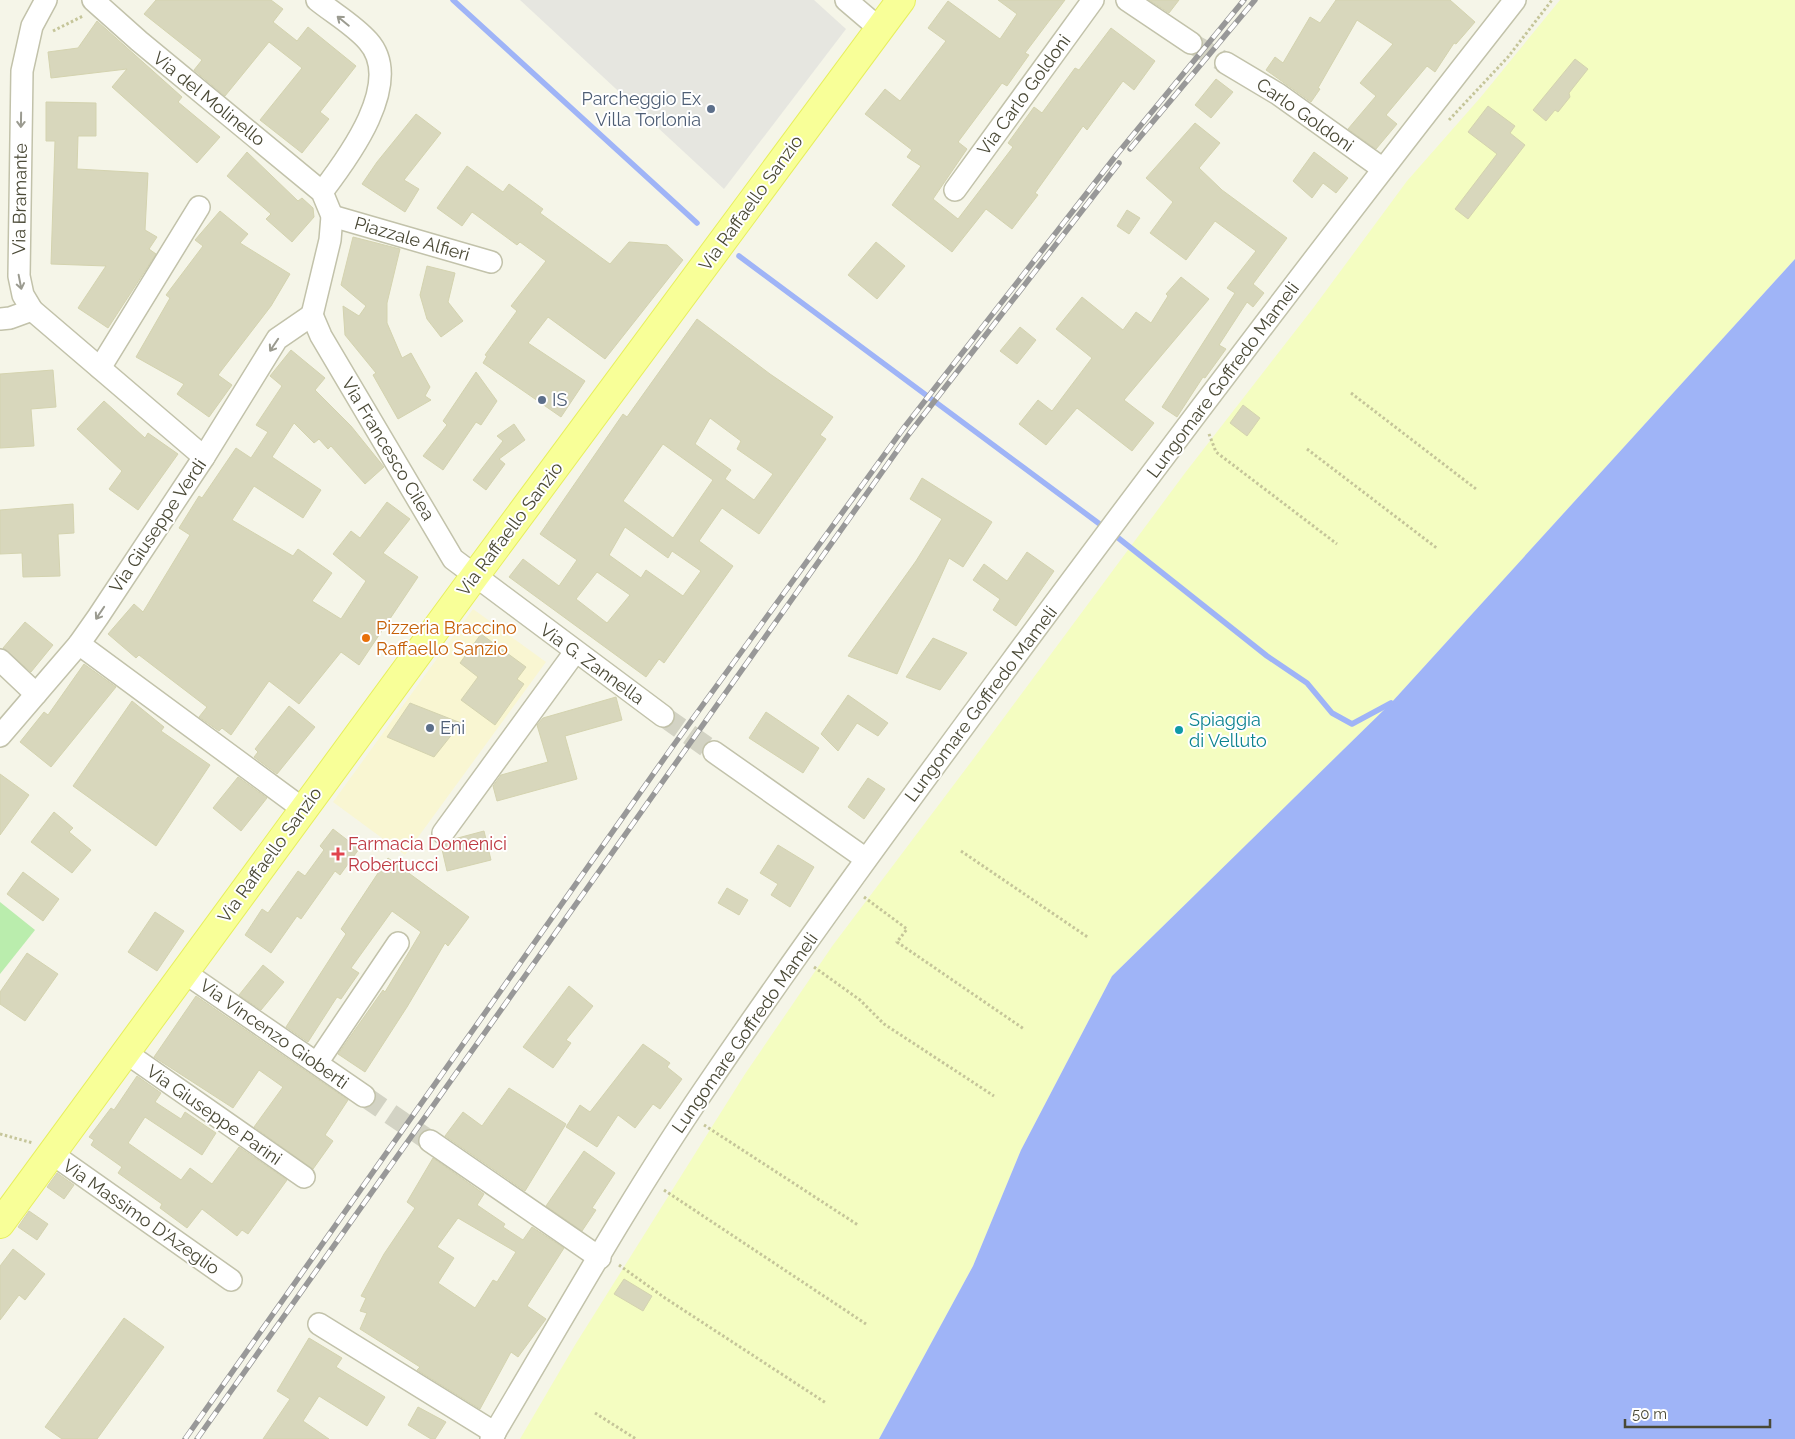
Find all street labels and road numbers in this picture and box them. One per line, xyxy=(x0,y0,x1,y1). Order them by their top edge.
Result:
street label: Via Carlo Goldoni xyxy=(973,30,1074,159)
street label: Via del Molinello xyxy=(149,47,270,150)
street label: Carlo Goldoni xyxy=(1253,73,1358,156)
street label: Via Raffaello Sanzio xyxy=(694,131,807,275)
street label: Via Bramante xyxy=(8,142,31,255)
street label: Piazzale Alfieri xyxy=(352,212,472,265)
street label: Lungomare Goffredo Mameli xyxy=(1142,278,1303,482)
street label: Via Francesco Cilea xyxy=(338,374,439,524)
street label: Via Giuseppe Verdi xyxy=(105,455,210,597)
street label: Via Raffaello Sanzio xyxy=(452,457,567,600)
street label: Lungomare Goffredo Mameli xyxy=(900,602,1061,806)
street label: Via G. Zannella xyxy=(536,619,649,708)
street label: Via Raffaello Sanzio xyxy=(213,783,326,927)
street label: Lungomare Goffredo Mameli xyxy=(667,929,822,1137)
street label: Via Vincenzo Gioberti xyxy=(196,974,353,1093)
street label: Via Giuseppe Parini xyxy=(143,1060,286,1169)
street label: Via Massimo D'Azeglio xyxy=(59,1155,224,1279)

